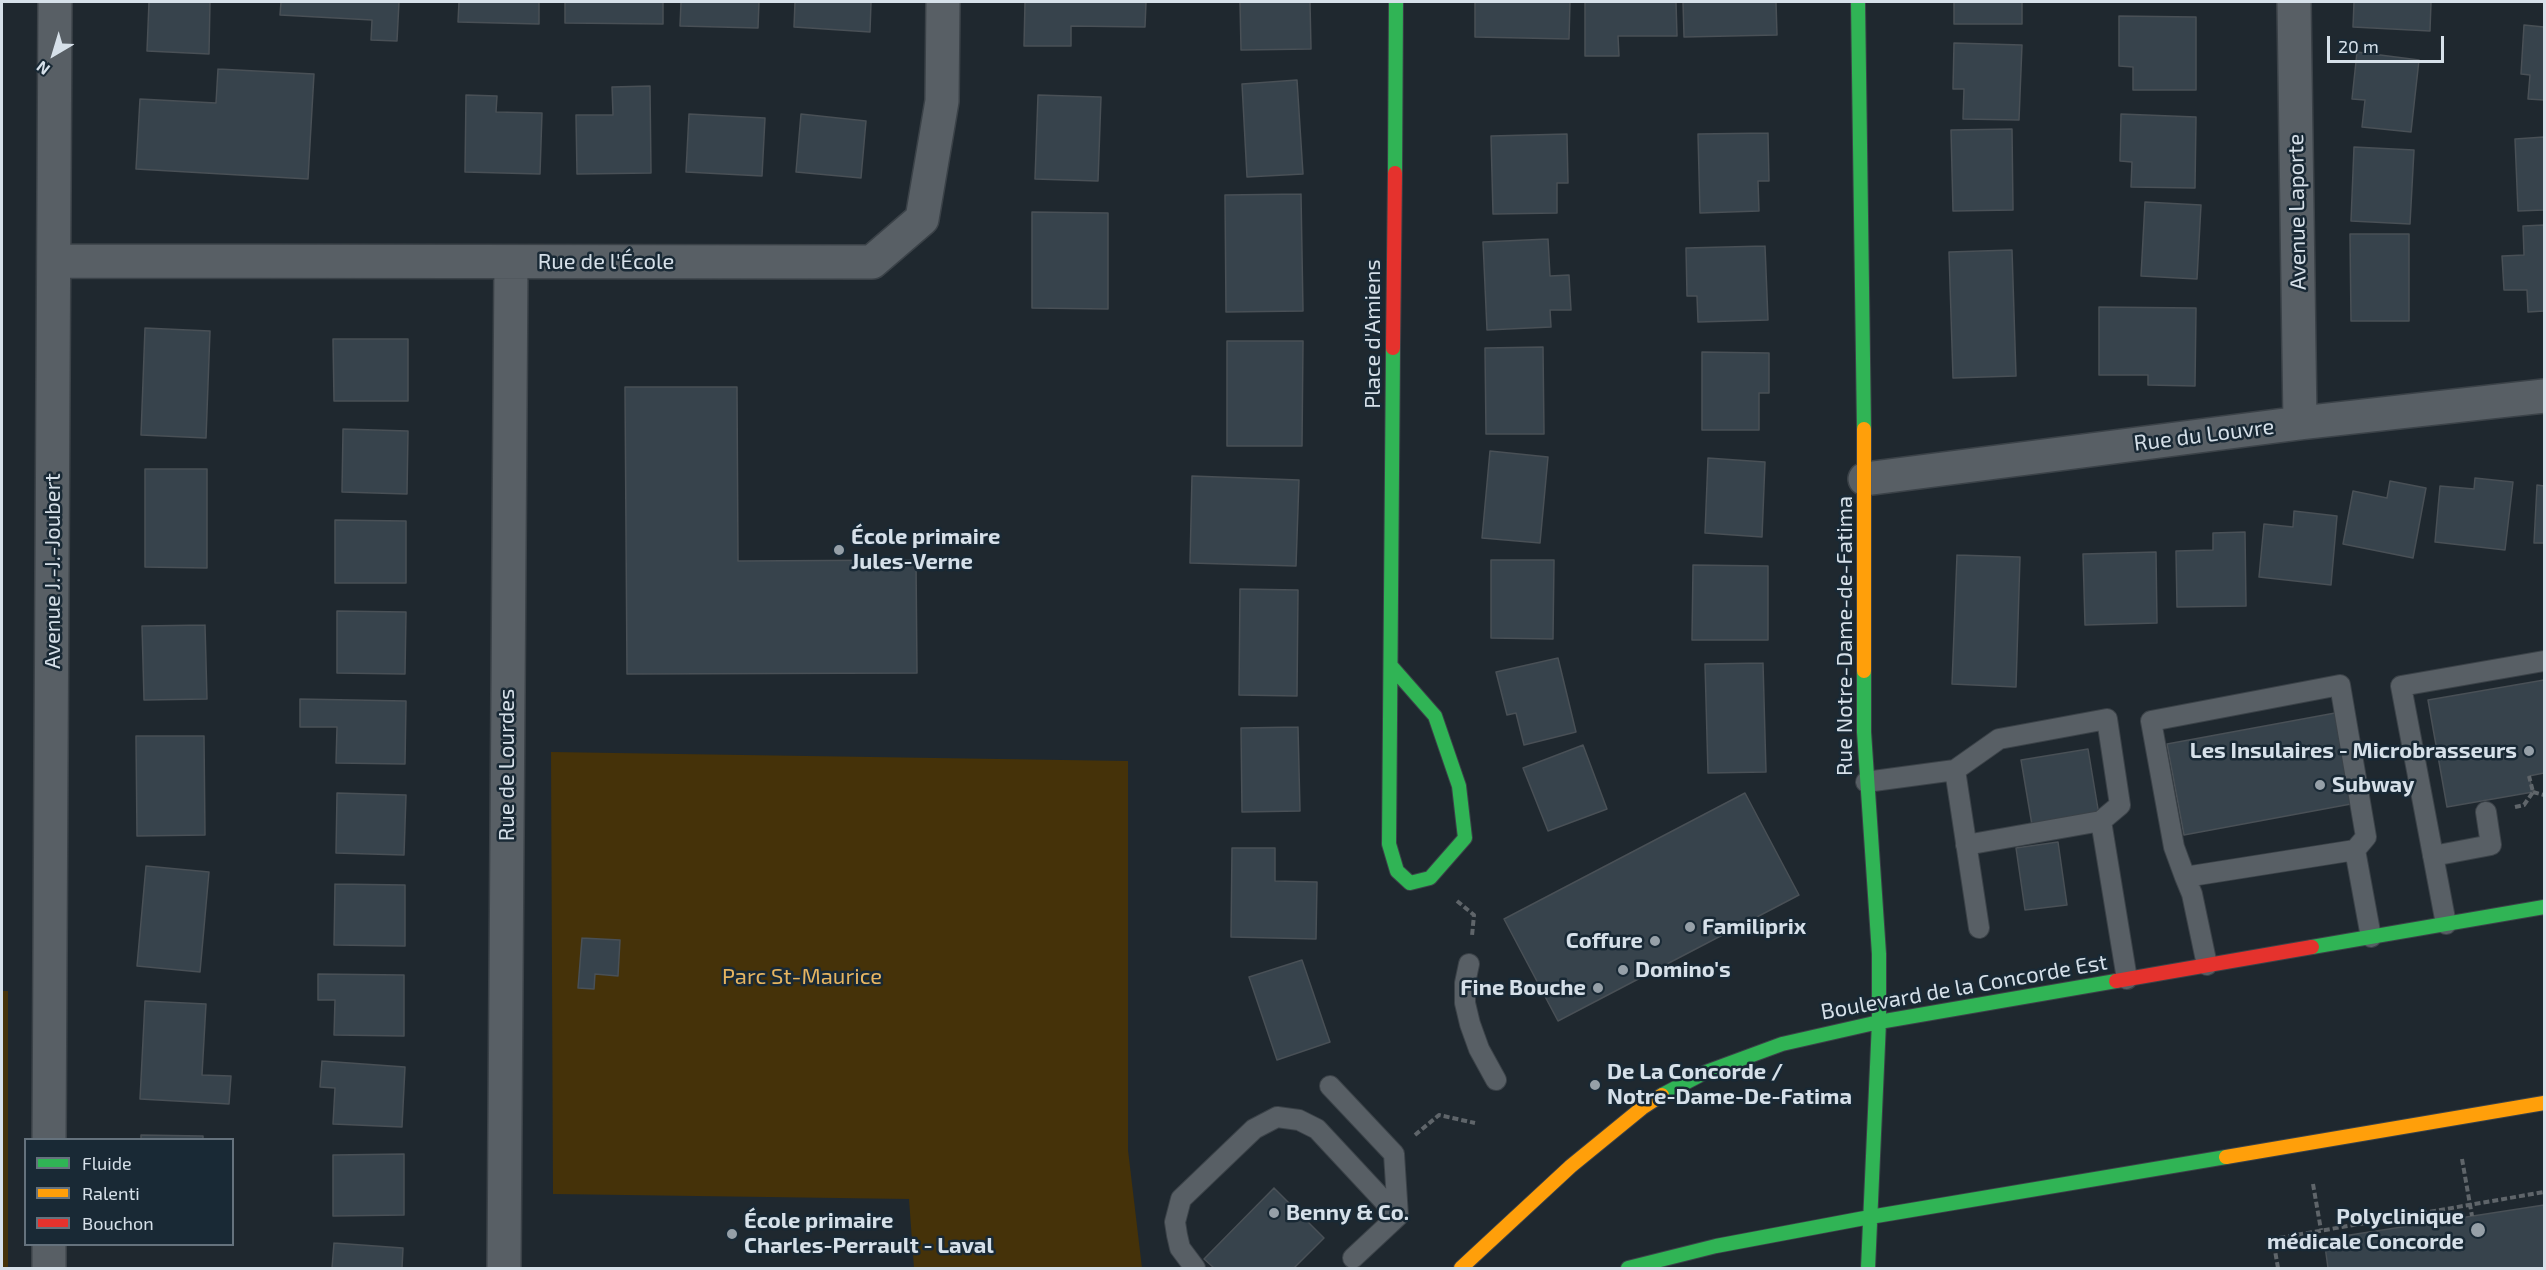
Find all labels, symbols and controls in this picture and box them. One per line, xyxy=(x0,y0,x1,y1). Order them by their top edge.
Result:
north arrow xyxy=(24,24,84,84)
scale bar xyxy=(2330,24,2447,62)
text: 20 m xyxy=(2338,35,2379,57)
text: N xyxy=(32,58,53,80)
street label: Avenue Laporte xyxy=(2282,134,2312,290)
street label: Rue de l'École xyxy=(538,249,674,275)
street label: Place d'Amiens xyxy=(1360,259,1386,409)
street label: Rue du Louvre xyxy=(2132,413,2276,457)
street label: Avenue J.-J.-Joubert xyxy=(40,473,66,669)
street label: Rue Notre-Dame-de-Fatima xyxy=(1832,496,1858,776)
place label: École primaire Jules-Verne xyxy=(851,524,1000,576)
marker: École primaire Jules-Verne xyxy=(832,543,846,557)
street label: Rue de Lourdes xyxy=(494,689,520,841)
place label: Les Insulaires - Microbrasseurs xyxy=(2190,738,2517,764)
marker: Les Insulaires - Microbrasseurs xyxy=(2522,744,2536,758)
place label: Subway xyxy=(2332,772,2414,798)
marker: Subway xyxy=(2313,778,2327,792)
place label: Familiprix xyxy=(1702,914,1806,940)
marker: Familiprix xyxy=(1683,920,1697,934)
place label: Coffure xyxy=(1566,928,1643,954)
marker: Coffure xyxy=(1648,934,1662,948)
street label: Boulevard de la Concorde Est xyxy=(1819,949,2109,1025)
place label: Domino's xyxy=(1635,957,1731,983)
marker: Domino's xyxy=(1616,963,1630,977)
park label: Parc St-Maurice xyxy=(722,964,882,990)
place label: Fine Bouche xyxy=(1460,975,1586,1001)
marker: Fine Bouche xyxy=(1591,981,1605,995)
place label: De La Concorde / Notre-Dame-De-Fatima xyxy=(1607,1059,1852,1110)
marker: De La Concorde / Notre-Dame-De-Fatima xyxy=(1588,1078,1602,1092)
legend xyxy=(24,1138,234,1246)
text: Fluide xyxy=(82,1152,132,1174)
text: Ralenti xyxy=(82,1182,140,1204)
place label: Benny & Co. xyxy=(1286,1200,1409,1226)
place label: Polyclinique médicale Concorde xyxy=(2267,1204,2464,1256)
marker: Benny & Co. xyxy=(1267,1206,1281,1220)
place label: École primaire Charles-Perrault - Laval xyxy=(744,1208,994,1260)
text: Bouchon xyxy=(82,1212,154,1234)
marker: Polyclinique médicale Concorde xyxy=(2469,1221,2487,1239)
marker: École primaire Charles-Perrault - Laval xyxy=(725,1227,739,1241)

